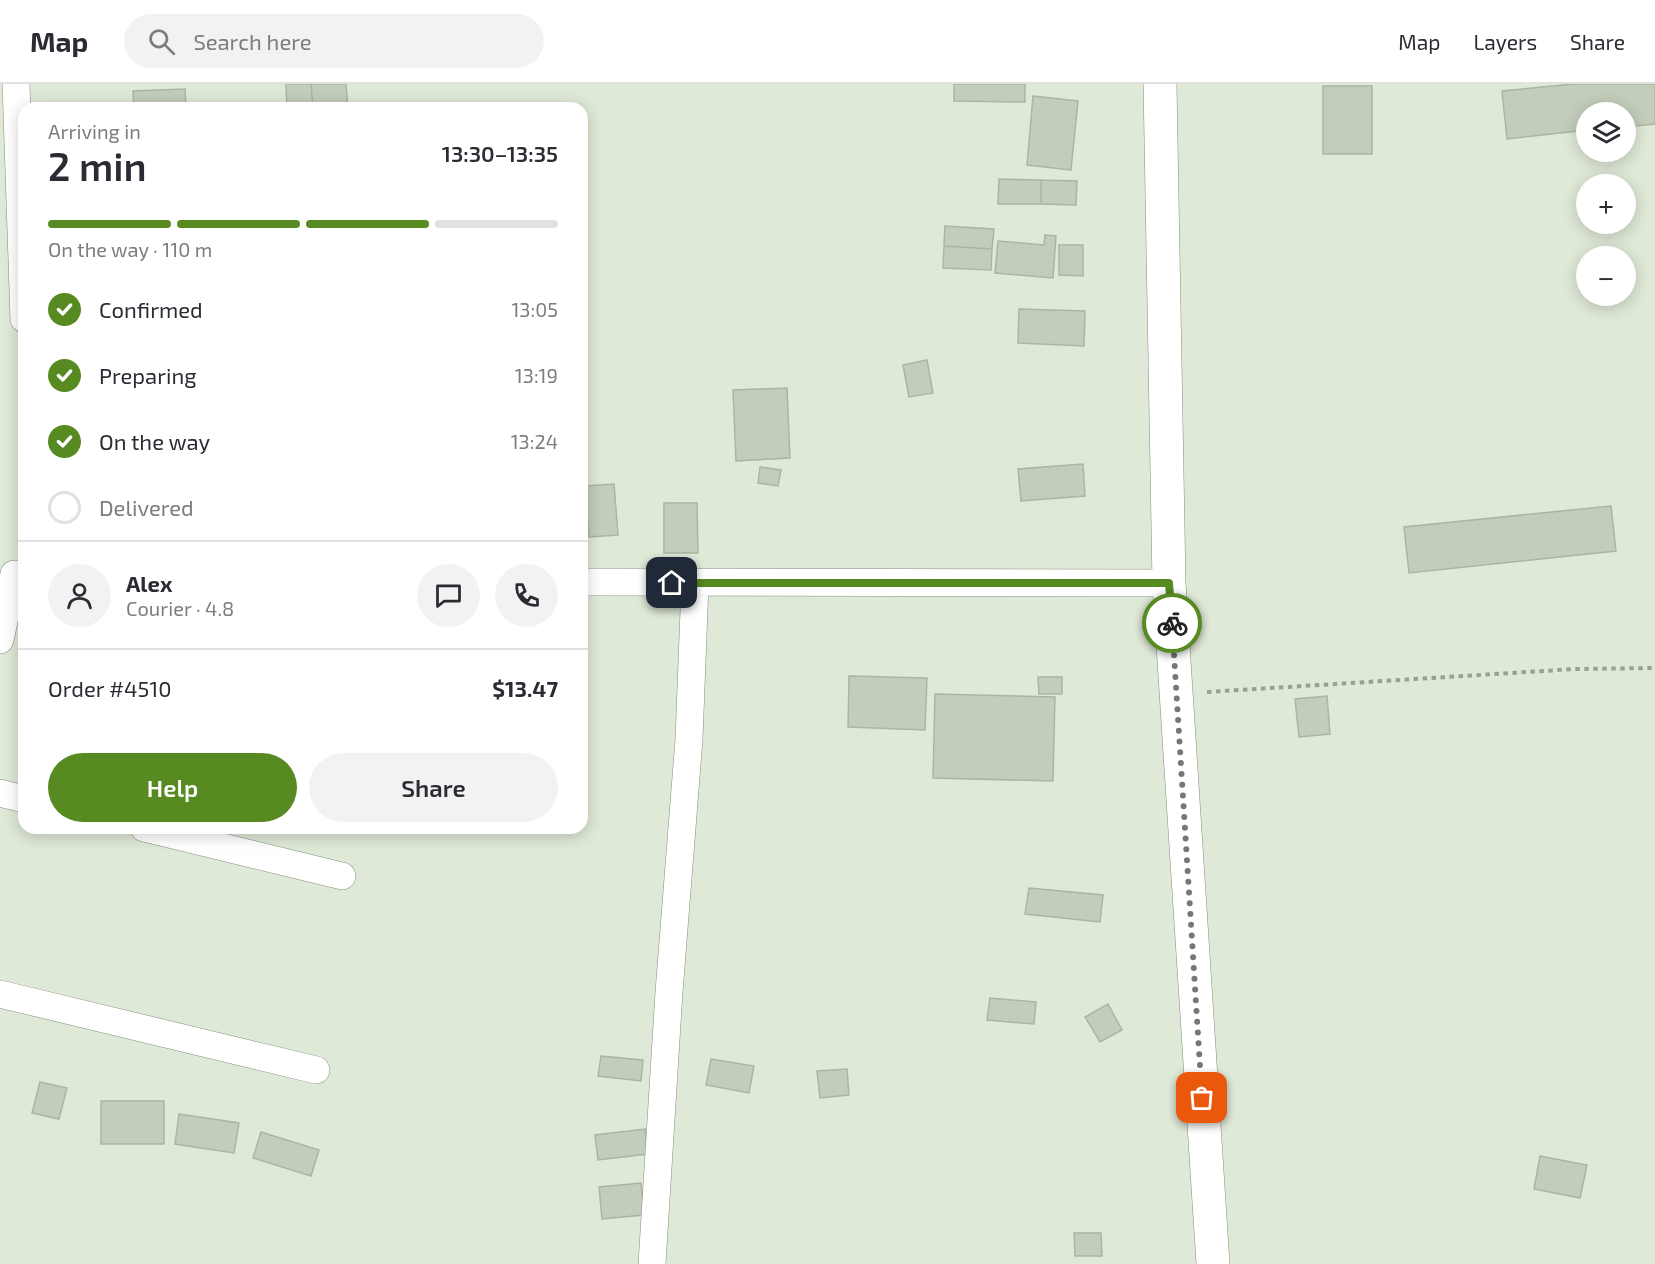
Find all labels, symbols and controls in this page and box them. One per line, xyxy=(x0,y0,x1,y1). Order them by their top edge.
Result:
search box xyxy=(124,14,544,68)
text: Map xyxy=(30,24,88,58)
icon: search xyxy=(145,25,178,58)
text: Search here xyxy=(193,28,312,54)
text: Map xyxy=(1398,29,1440,54)
text: Layers xyxy=(1473,29,1537,54)
text: Share xyxy=(1570,29,1625,54)
map controls xyxy=(1576,102,1636,306)
button: layers xyxy=(1576,102,1636,162)
text: Arriving in xyxy=(48,119,141,143)
text: 13:30–13:35 xyxy=(442,140,558,166)
text: 2 min xyxy=(48,142,147,189)
button: + xyxy=(1576,174,1636,234)
text: On the way · 110 m xyxy=(48,237,212,261)
button: − xyxy=(1576,246,1636,306)
icon: check xyxy=(48,293,81,326)
text: Confirmed xyxy=(99,296,203,322)
text: 13:05 xyxy=(511,297,558,321)
icon: check xyxy=(48,359,81,392)
text: Preparing xyxy=(99,362,197,388)
text: 13:19 xyxy=(515,363,558,387)
icon: check xyxy=(48,425,81,458)
text: On the way xyxy=(99,428,210,454)
text: 13:24 xyxy=(511,429,558,453)
text: Delivered xyxy=(99,494,194,520)
pin xyxy=(646,557,697,608)
button: person xyxy=(48,564,111,627)
button: chat xyxy=(417,564,480,627)
button: phone xyxy=(495,564,558,627)
icon: home xyxy=(655,566,688,599)
text: Alex xyxy=(126,570,172,596)
courier xyxy=(1142,593,1202,653)
text: Courier · 4.8 xyxy=(126,596,234,620)
icon: bike xyxy=(1156,607,1189,640)
text: Order #4510 xyxy=(48,675,171,701)
text: $13.47 xyxy=(492,675,558,701)
button: Help xyxy=(48,753,297,822)
button: Share xyxy=(309,753,558,822)
pin xyxy=(1176,1072,1227,1123)
icon: bag xyxy=(1185,1081,1218,1114)

